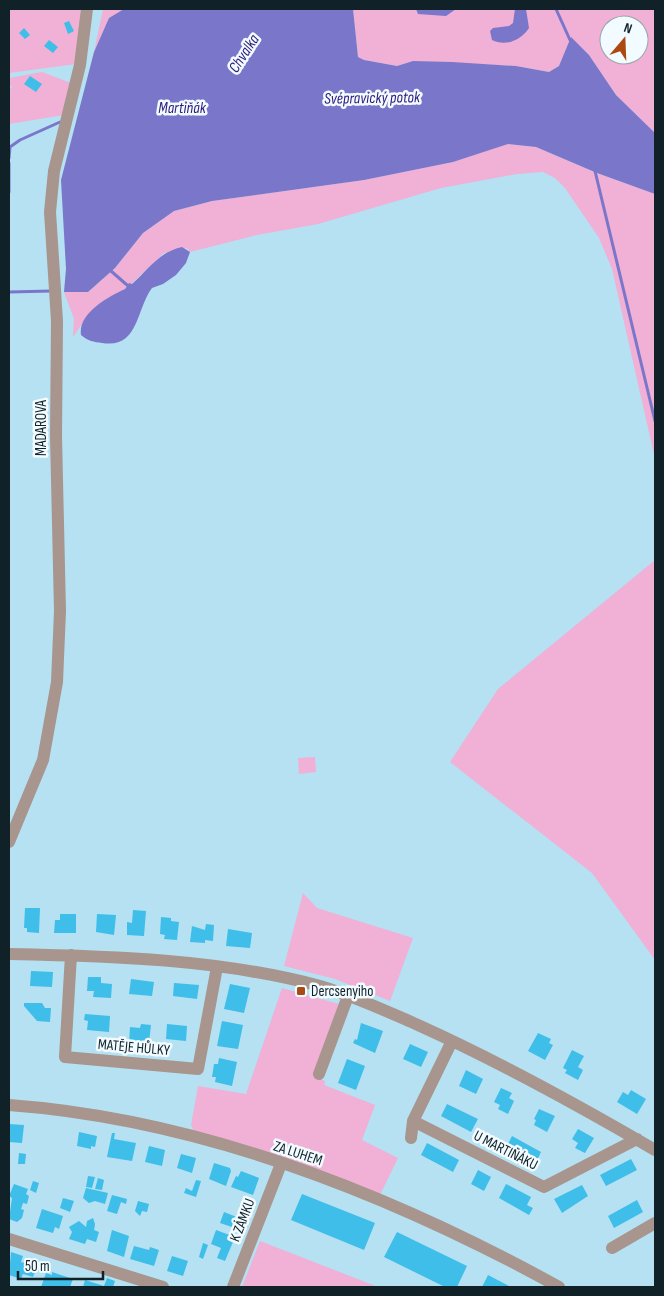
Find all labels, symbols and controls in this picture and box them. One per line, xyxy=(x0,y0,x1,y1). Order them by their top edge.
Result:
north arrow xyxy=(599,15,649,65)
text: N xyxy=(622,19,634,37)
water label: Chvalka xyxy=(225,31,264,77)
water label: Svépravický potok xyxy=(324,88,421,109)
water label: Martiňák xyxy=(158,99,207,118)
street label: MADAROVA xyxy=(32,400,51,456)
place label: Dercsenyiho xyxy=(311,982,374,1001)
marker: Dercsenyiho xyxy=(295,985,307,997)
street label: MATĚJE HŮLKY xyxy=(97,1035,172,1060)
street label: U MARTIŇÁKU xyxy=(471,1126,541,1175)
street label: ZA LUHEM xyxy=(271,1137,325,1170)
street label: K ZÁMKU xyxy=(226,1196,259,1245)
scale bar xyxy=(18,1248,102,1280)
text: 50 m xyxy=(25,1257,50,1276)

